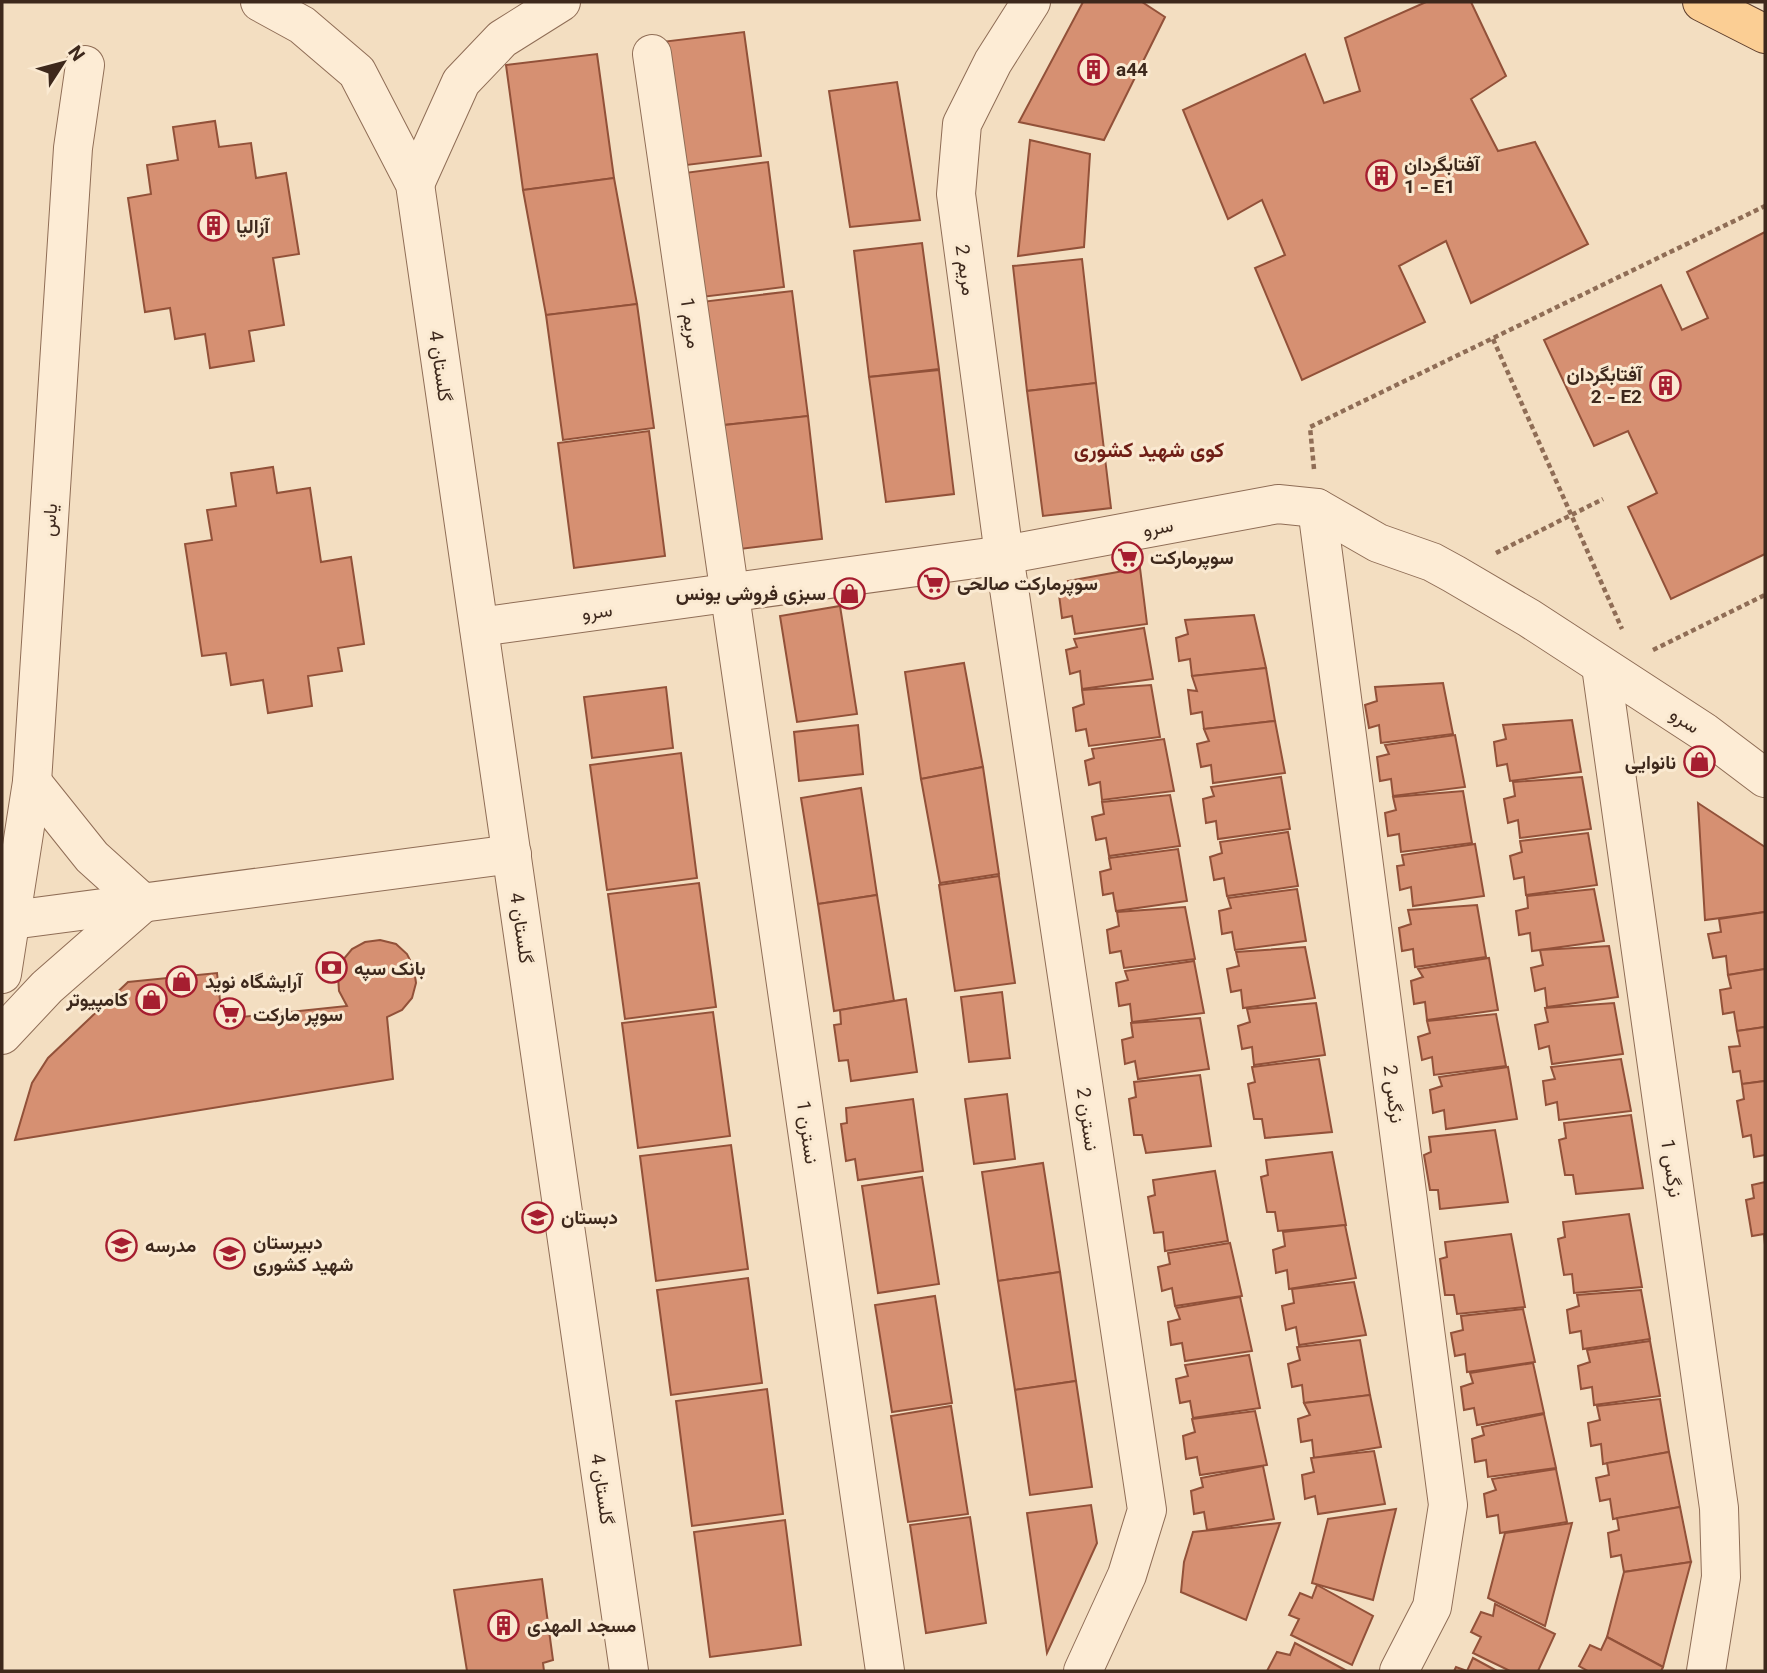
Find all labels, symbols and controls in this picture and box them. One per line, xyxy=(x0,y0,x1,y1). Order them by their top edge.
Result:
north arrow xyxy=(28,28,98,98)
text: N xyxy=(59,41,90,68)
building icon: a44 xyxy=(1076,52,1110,86)
place label: a44 xyxy=(1116,57,1148,86)
place label: آفتابگردان 1 - E1 xyxy=(1404,152,1481,203)
building icon: آفتابگردان 1 - E1 xyxy=(1364,158,1398,192)
building icon: آزالیا xyxy=(196,209,230,243)
place label: آزالیا xyxy=(236,214,270,243)
street label: مریم 2 xyxy=(946,243,981,298)
street label: مریم 1 xyxy=(671,296,706,351)
street label: گلستان 4 xyxy=(419,329,458,404)
place label: آفتابگردان 2 - E2 xyxy=(1567,362,1643,413)
building icon: آفتابگردان 2 - E2 xyxy=(1648,368,1682,402)
district label: کوی شهید کشوری xyxy=(1074,435,1224,468)
street label: یاس xyxy=(36,503,67,538)
street label: سرو xyxy=(1141,512,1176,547)
supermarket icon: سوپرمارکت xyxy=(1110,540,1144,574)
place label: سوپرمارکت xyxy=(1150,545,1234,574)
supermarket icon: سوپرمارکت صالحی xyxy=(917,566,951,600)
place label: سوپرمارکت صالحی xyxy=(957,571,1098,600)
shop icon: سبزی فروشی یونس xyxy=(832,576,866,610)
place label: سبزی فروشی یونس xyxy=(676,581,826,610)
street label: سرو xyxy=(580,597,614,630)
street label: سرو xyxy=(1663,702,1704,743)
shop icon: نانوایی xyxy=(1682,745,1716,779)
place label: نانوایی xyxy=(1625,750,1676,779)
street label: گلستان 4 xyxy=(500,891,539,966)
bank icon: بانک سپه xyxy=(314,951,348,985)
place label: بانک سپه xyxy=(354,956,426,985)
shop icon: آرایشگاه نوید xyxy=(165,964,199,998)
place label: آرایشگاه نوید xyxy=(205,969,303,998)
shop icon: کامپیوتر xyxy=(134,982,168,1016)
place label: کامپیوتر xyxy=(65,987,128,1016)
supermarket icon: سوپر مارکت xyxy=(213,997,247,1031)
place label: سوپر مارکت xyxy=(253,1002,343,1031)
street label: نرگس 2 xyxy=(1374,1063,1409,1125)
street label: نسترن 2 xyxy=(1067,1086,1104,1153)
street label: نسترن 1 xyxy=(787,1099,824,1166)
street label: نرگس 1 xyxy=(1651,1137,1688,1199)
school or university icon: دبستان xyxy=(521,1200,555,1234)
place label: دبستان xyxy=(561,1205,618,1234)
school or university icon: مدرسه xyxy=(105,1228,139,1262)
place label: دبیرستان شهید کشوری xyxy=(253,1230,353,1281)
place label: مدرسه xyxy=(145,1233,196,1262)
school or university icon: دبیرستان شهید کشوری xyxy=(213,1236,247,1270)
street label: گلستان 4 xyxy=(581,1452,620,1527)
building icon: مسجد المهدی xyxy=(487,1608,521,1642)
place label: مسجد المهدی xyxy=(527,1613,636,1642)

